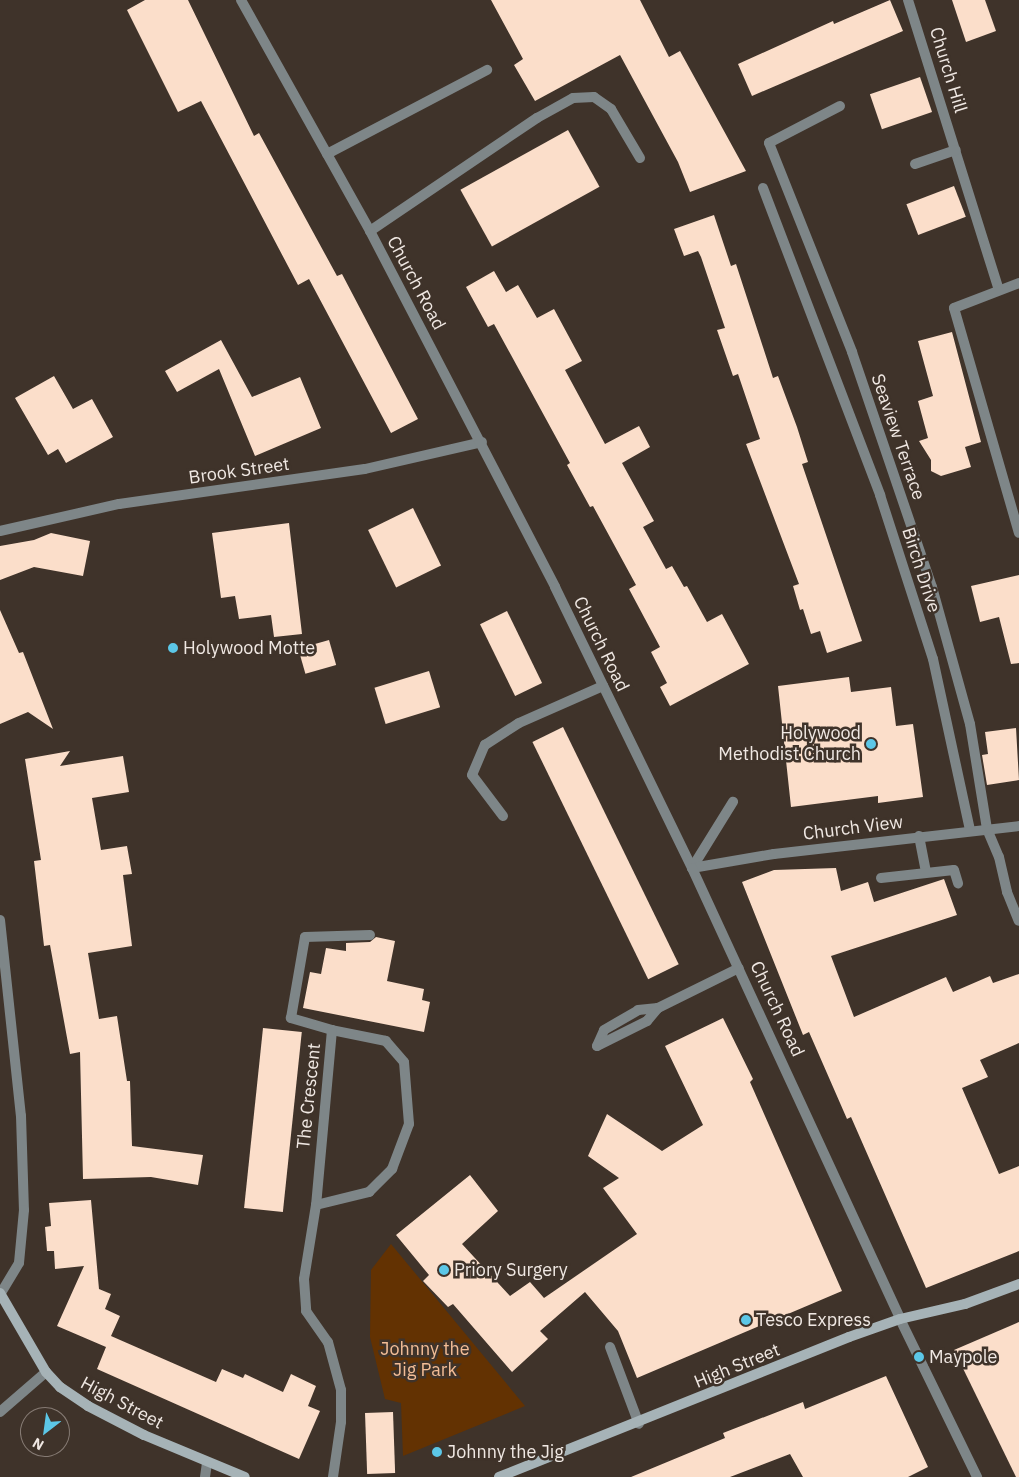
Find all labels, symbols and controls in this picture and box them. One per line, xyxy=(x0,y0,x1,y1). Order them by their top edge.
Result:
street label: Church Hill xyxy=(925,24,971,116)
street label: Church Road xyxy=(382,232,450,334)
street label: Seaview Terrace xyxy=(866,371,930,503)
street label: Brook Street xyxy=(187,453,291,489)
street label: Birch Drive xyxy=(897,525,945,615)
street label: Church Road xyxy=(569,593,633,695)
place label: Holywood Motte xyxy=(183,637,315,659)
marker: Holywood Motte xyxy=(167,642,179,654)
place label: Holywood Methodist Church xyxy=(718,723,861,766)
marker: Holywood Methodist Church xyxy=(865,738,877,750)
street label: Church View xyxy=(802,811,904,845)
street label: Church Road xyxy=(745,958,809,1060)
street label: The Crescent xyxy=(293,1042,325,1150)
place label: Priory Surgery xyxy=(454,1259,568,1281)
marker: Priory Surgery xyxy=(438,1264,450,1276)
place label: Tesco Express xyxy=(756,1309,871,1331)
marker: Tesco Express xyxy=(740,1314,752,1326)
park label: Johnny the Jig Park xyxy=(380,1339,470,1382)
street label: High Street xyxy=(691,1339,783,1393)
place label: Maypole xyxy=(929,1346,997,1368)
marker: Maypole xyxy=(913,1351,925,1363)
street label: High Street xyxy=(77,1372,167,1434)
north arrow xyxy=(20,1407,70,1457)
text: N xyxy=(29,1434,47,1454)
place label: Johnny the Jig xyxy=(447,1441,564,1463)
marker: Johnny the Jig xyxy=(431,1446,443,1458)

